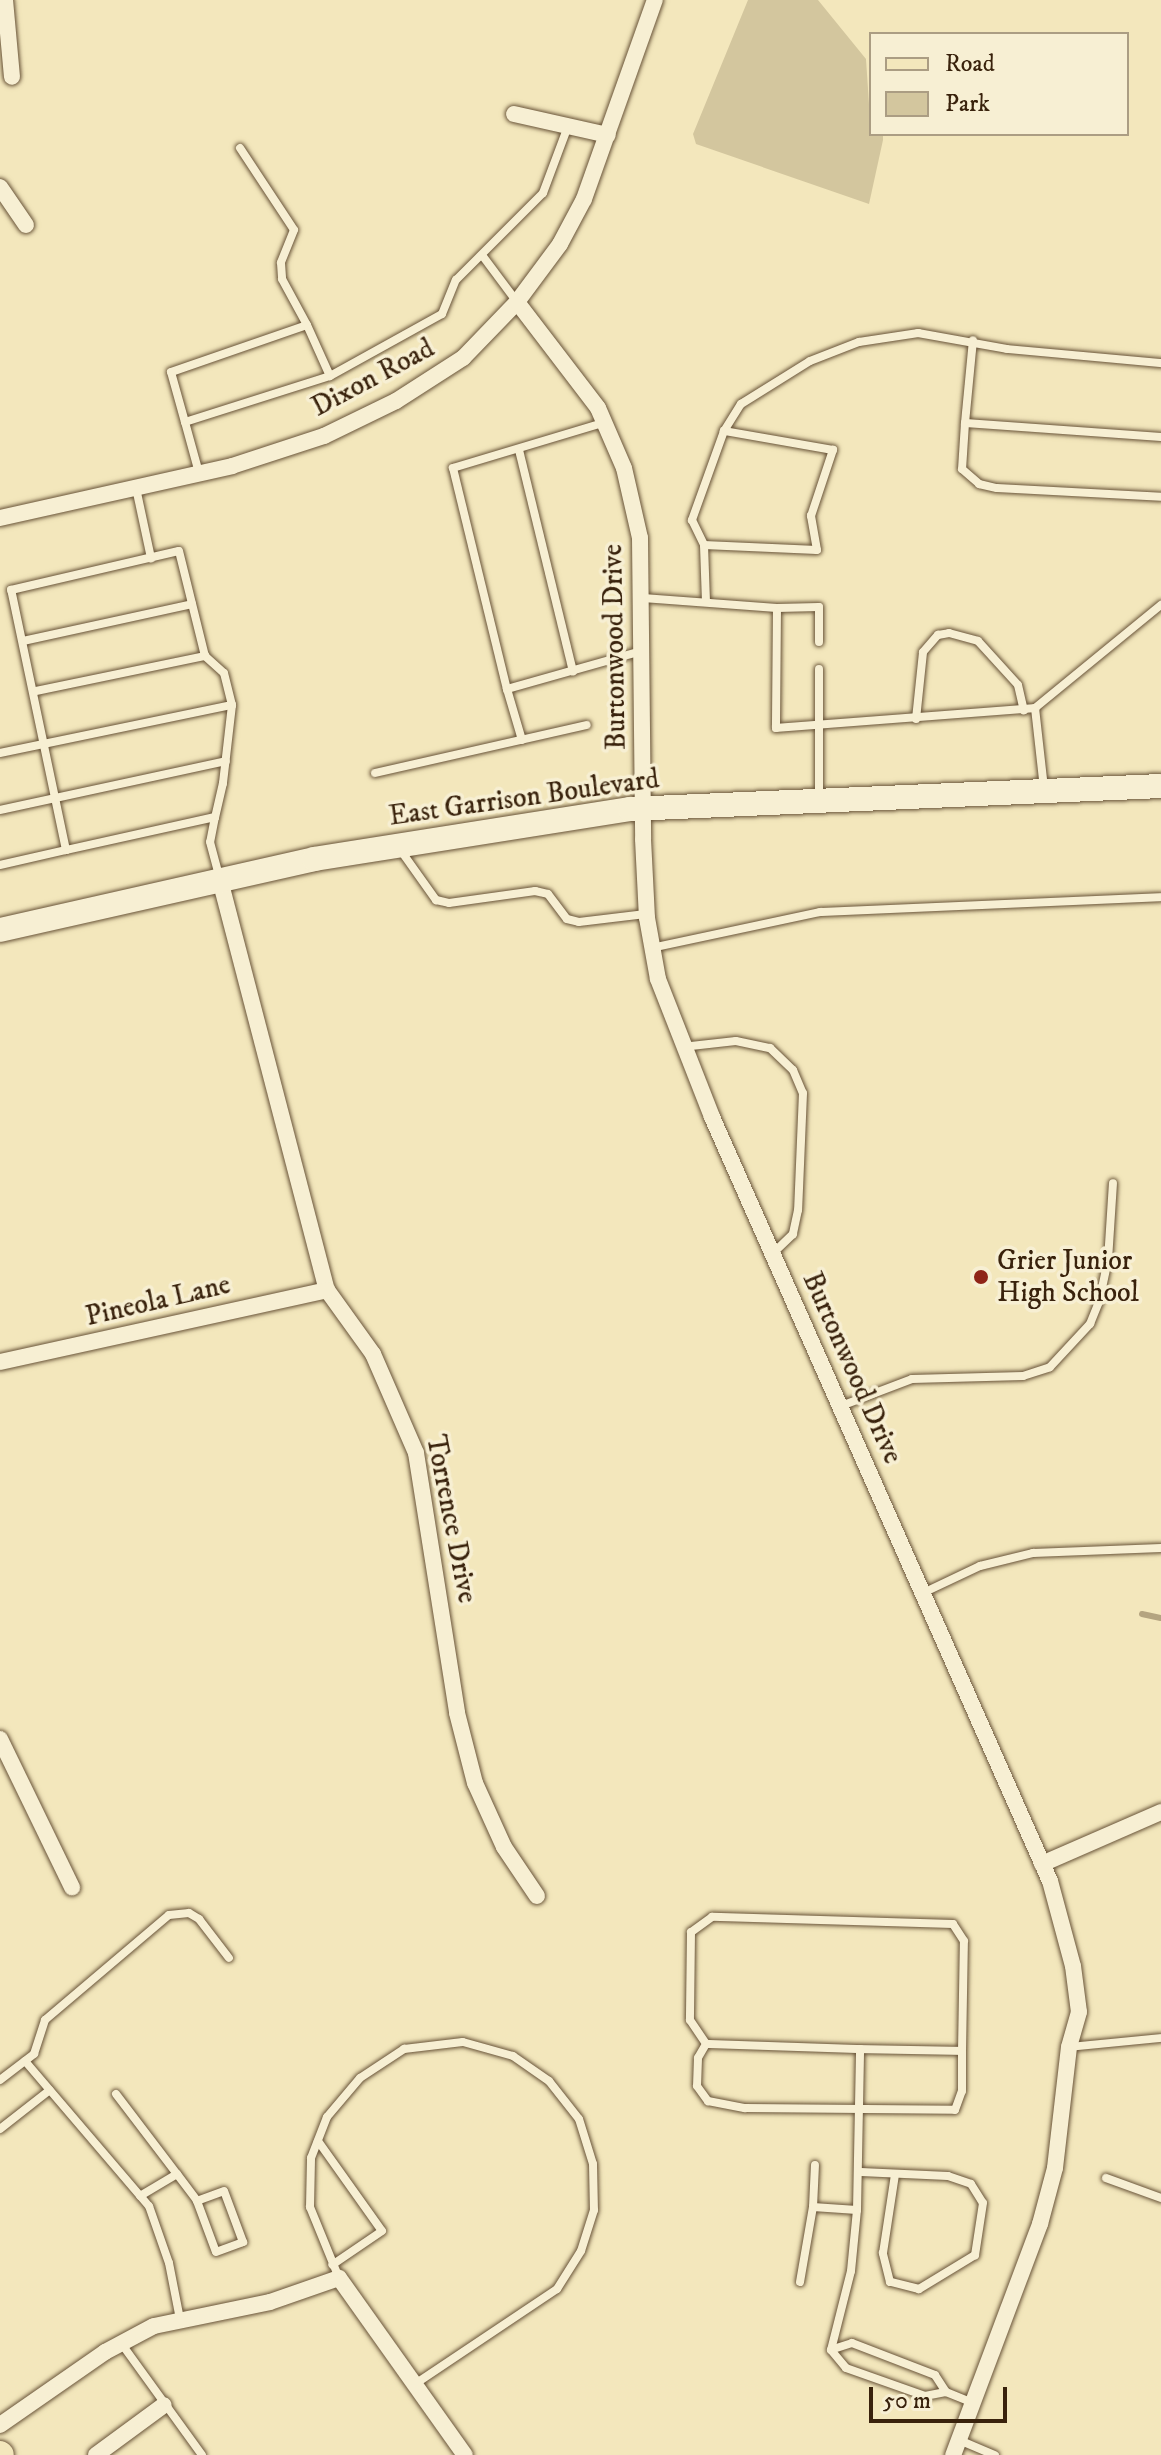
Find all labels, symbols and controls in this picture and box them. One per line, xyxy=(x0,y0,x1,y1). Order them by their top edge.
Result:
legend xyxy=(869,32,1129,136)
text: Road xyxy=(945,49,995,79)
text: Park xyxy=(945,89,990,119)
street label: Dixon Road xyxy=(306,332,440,424)
street label: Burtonwood Drive xyxy=(596,544,634,750)
street label: East Garrison Boulevard xyxy=(387,762,661,834)
place label: Grier Junior High School xyxy=(997,1244,1139,1310)
street label: Burtonwood Drive xyxy=(795,1267,909,1469)
street label: Pineola Lane xyxy=(82,1268,234,1334)
marker: Grier Junior High School xyxy=(972,1268,990,1286)
street label: Torrence Drive xyxy=(418,1432,484,1606)
scale bar xyxy=(873,2371,1011,2421)
text: 50 m xyxy=(883,2386,931,2416)

